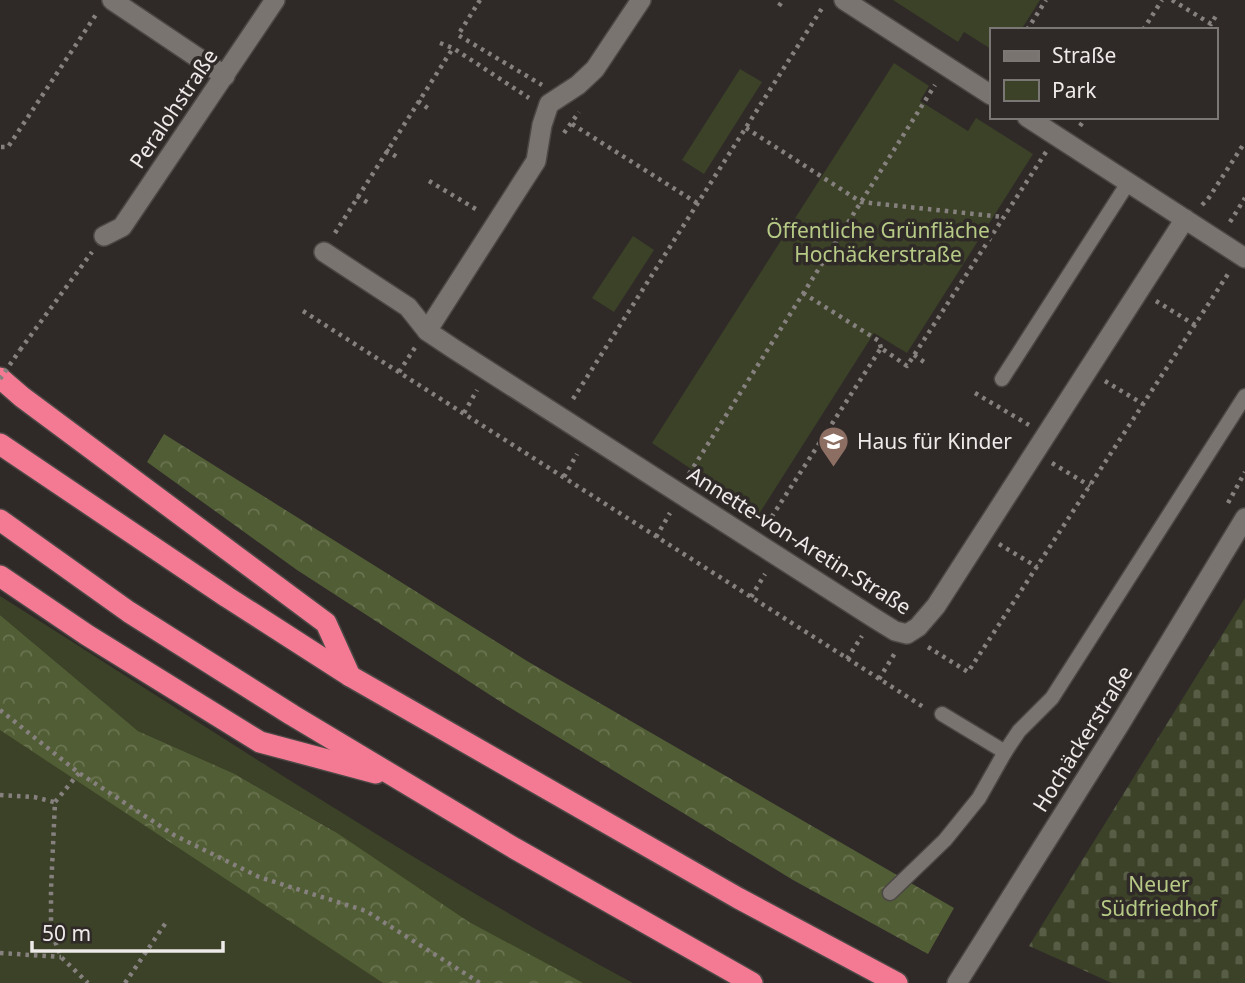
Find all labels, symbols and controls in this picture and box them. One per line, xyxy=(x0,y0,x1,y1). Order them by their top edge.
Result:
legend xyxy=(990,28,1217,119)
text: Straße xyxy=(1052,41,1116,69)
street label: Peralohstraße xyxy=(123,43,223,174)
text: Park xyxy=(1052,76,1097,104)
park label: Öffentliche Grünfläche Hochäckerstraße xyxy=(766,216,990,268)
school or university icon: Haus für Kinder xyxy=(817,425,851,469)
place label: Haus für Kinder xyxy=(857,427,1012,455)
street label: Annette-von-Aretin-Straße xyxy=(682,460,917,621)
street label: Hochäckerstraße xyxy=(1026,660,1138,817)
park label: Neuer Südfriedhof xyxy=(1101,870,1219,922)
scale bar xyxy=(32,909,222,953)
text: 50 m xyxy=(42,919,91,947)

